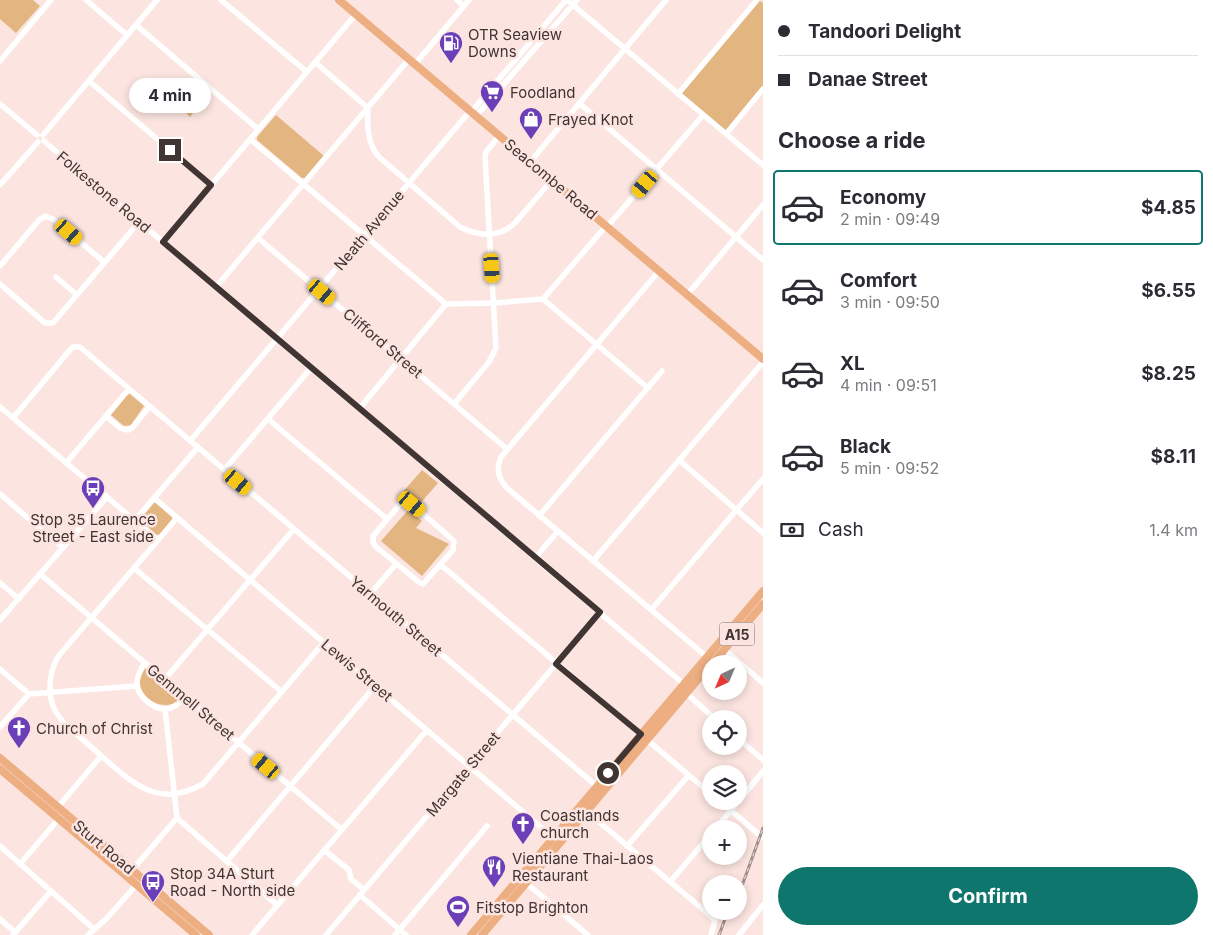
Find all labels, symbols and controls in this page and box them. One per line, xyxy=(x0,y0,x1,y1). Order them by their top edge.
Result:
text: Tandoori Delight xyxy=(808,20,961,43)
place label: OTR Seaview Downs xyxy=(468,25,562,61)
fuel station icon: OTR Seaview Downs xyxy=(438,30,464,64)
text: Danae Street xyxy=(808,68,928,91)
callout: 4 min xyxy=(129,78,211,112)
supermarket icon: Foodland xyxy=(479,79,505,113)
place label: Foodland xyxy=(510,83,576,102)
text: 4 min xyxy=(148,85,192,105)
shop icon: Frayed Knot xyxy=(518,106,544,140)
place label: Frayed Knot xyxy=(548,110,633,129)
text: Choose a ride xyxy=(778,127,926,153)
street label: Seacombe Road xyxy=(500,134,602,224)
route end xyxy=(159,139,181,161)
street label: Folkestone Road xyxy=(53,147,155,237)
car xyxy=(629,168,660,200)
icon: car xyxy=(780,185,825,230)
street label: Neath Avenue xyxy=(330,186,408,274)
text: Economy xyxy=(840,186,926,209)
text: $4.85 xyxy=(1141,196,1196,219)
text: 2 min · 09:49 xyxy=(840,209,940,229)
car xyxy=(52,216,85,248)
car xyxy=(483,253,500,283)
icon: car xyxy=(780,268,825,313)
text: Comfort xyxy=(840,269,917,292)
car xyxy=(305,277,338,307)
text: $6.55 xyxy=(1141,279,1196,302)
text: 3 min · 09:50 xyxy=(840,292,940,312)
street label: Clifford Street xyxy=(339,304,427,382)
icon: car xyxy=(780,351,825,396)
text: XL xyxy=(840,352,865,375)
text: $8.25 xyxy=(1141,362,1196,385)
text: 4 min · 09:51 xyxy=(840,375,937,395)
icon: car xyxy=(780,434,825,479)
text: Black xyxy=(840,435,891,458)
text: $8.11 xyxy=(1151,445,1196,468)
text: 5 min · 09:52 xyxy=(840,458,939,478)
car xyxy=(221,467,254,497)
bus stop icon: Stop 35 Laurence Street - East side xyxy=(80,475,106,509)
car xyxy=(395,489,428,519)
place label: Stop 35 Laurence Street - East side xyxy=(30,510,156,546)
icon: cash xyxy=(778,516,806,544)
text: Cash xyxy=(818,518,864,541)
text: 1.4 km xyxy=(1149,520,1198,540)
street label: Yarmouth Street xyxy=(346,572,446,660)
road number: A15 xyxy=(720,622,754,646)
street label: Lewis Street xyxy=(317,635,397,705)
north arrow xyxy=(702,655,748,700)
map controls xyxy=(702,655,747,920)
street label: Gemmell Street xyxy=(143,660,239,744)
button: locate xyxy=(702,710,747,755)
church icon: Church of Christ xyxy=(6,715,32,749)
place label: Church of Christ xyxy=(36,719,153,738)
street label: Margate Street xyxy=(422,728,504,820)
car xyxy=(249,751,282,781)
route start xyxy=(597,762,619,784)
button: layers xyxy=(702,765,747,810)
place label: Coastlands church xyxy=(540,806,619,842)
church icon: Coastlands church xyxy=(510,811,536,845)
street label: Sturt Road xyxy=(69,816,139,878)
button: + xyxy=(702,820,747,865)
place label: Vientiane Thai-Laos Restaurant xyxy=(512,849,654,885)
restaurant icon: Vientiane Thai-Laos Restaurant xyxy=(481,854,507,888)
place label: Stop 34A Sturt Road - North side xyxy=(170,864,295,900)
button: Confirm xyxy=(778,867,1198,925)
bus stop icon: Stop 34A Sturt Road - North side xyxy=(140,869,166,903)
button: − xyxy=(702,875,747,920)
sports icon: Fitstop Brighton xyxy=(445,894,471,928)
place label: Fitstop Brighton xyxy=(476,898,588,917)

